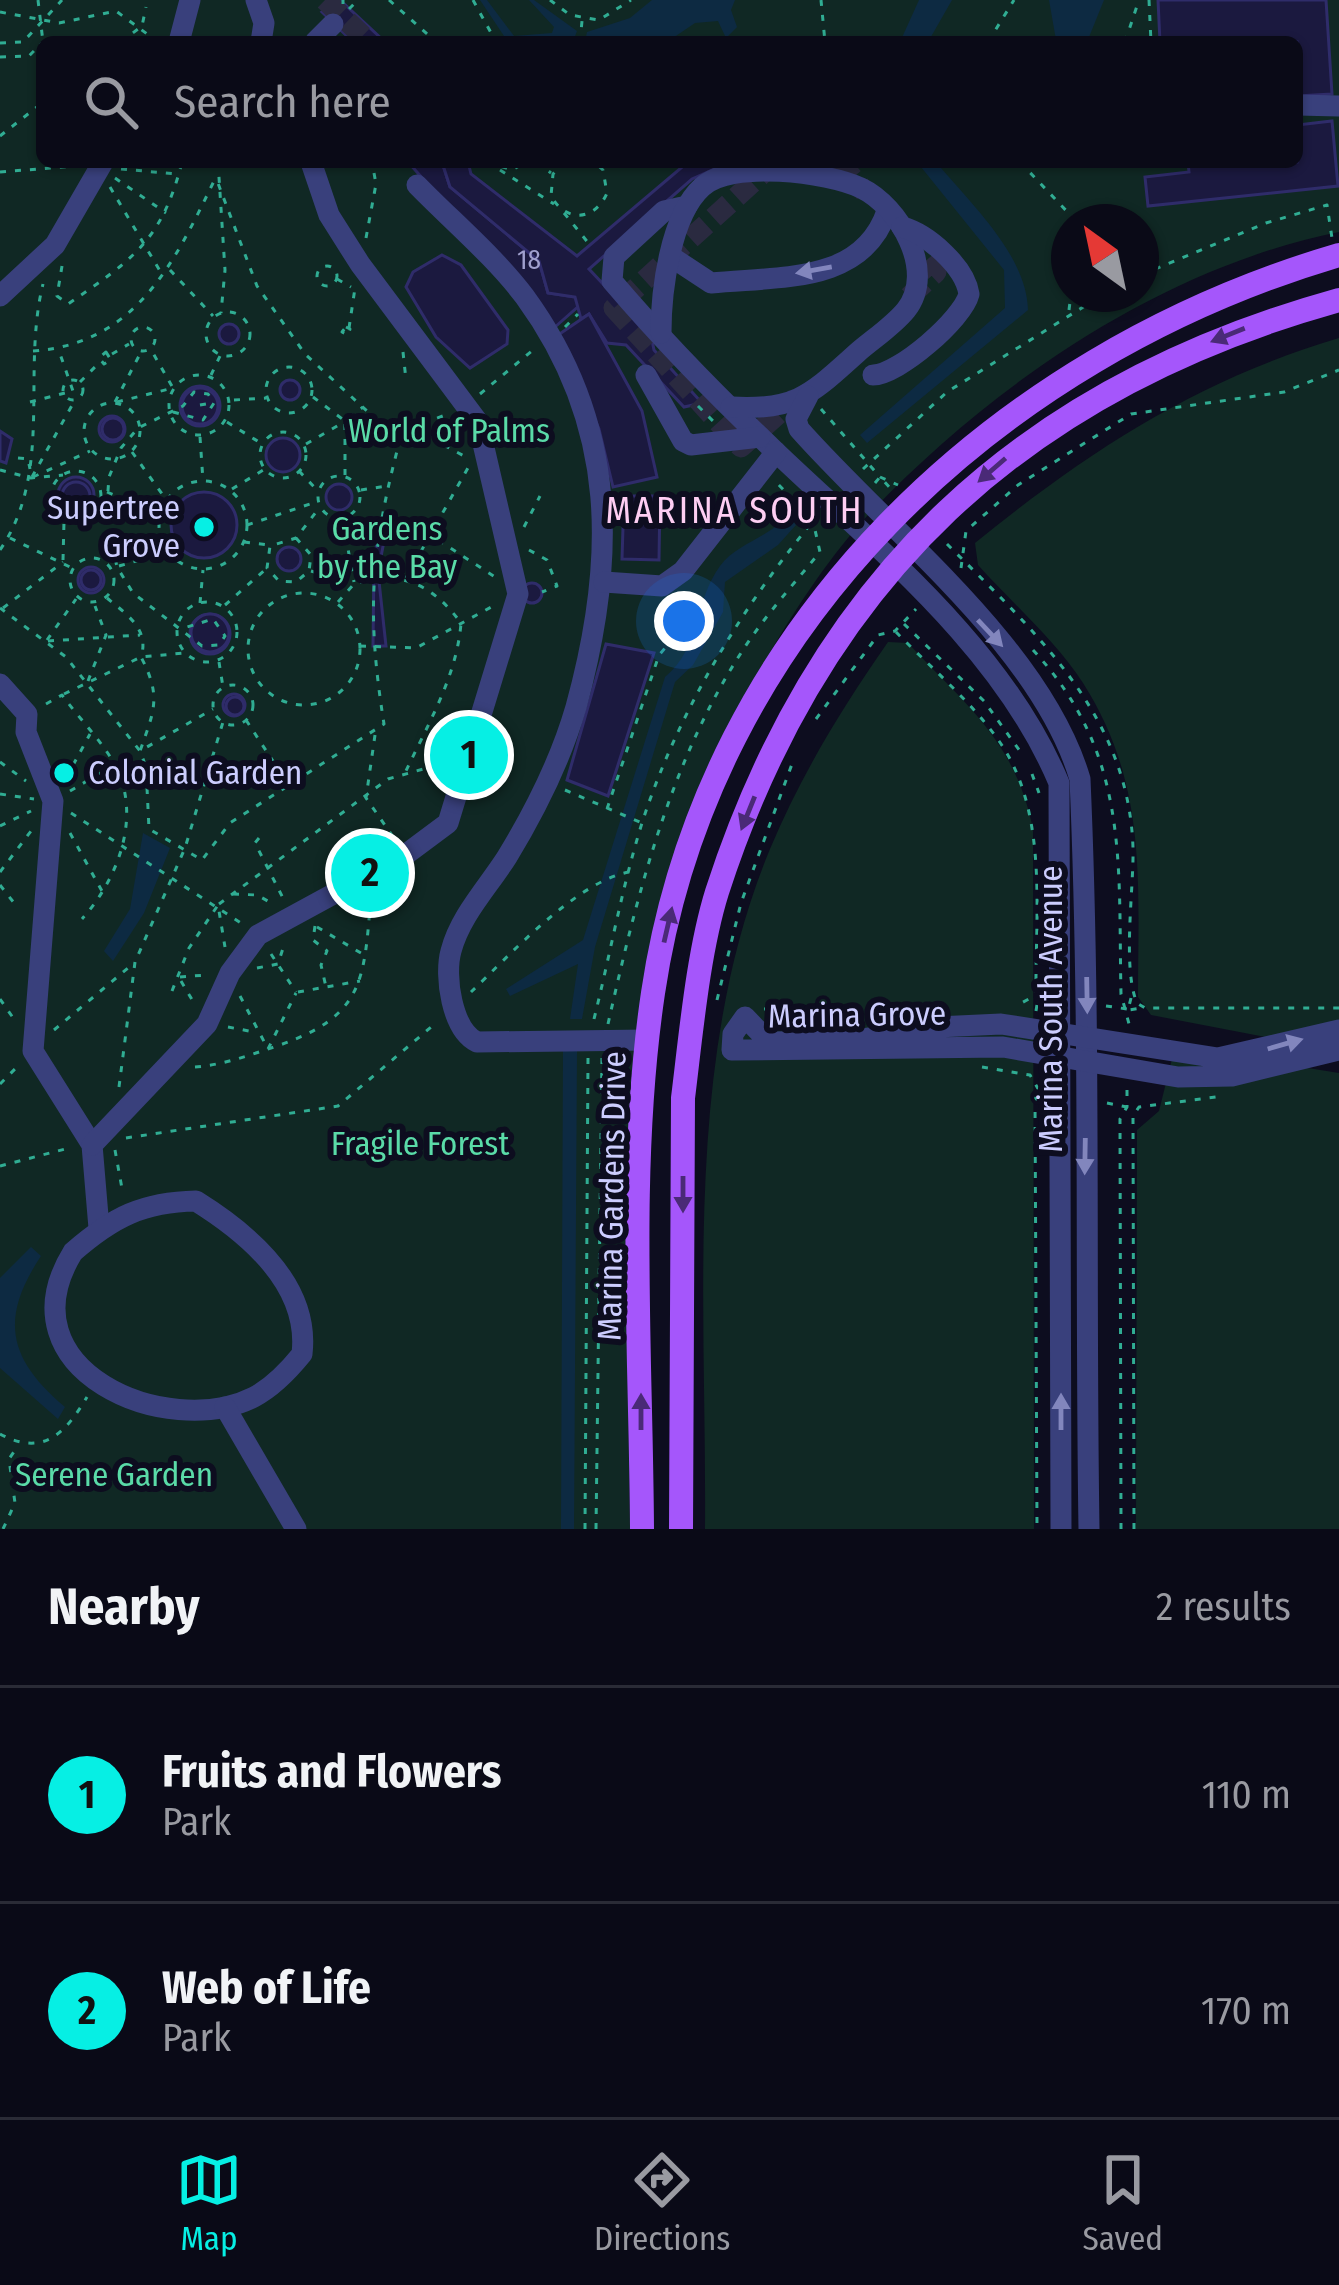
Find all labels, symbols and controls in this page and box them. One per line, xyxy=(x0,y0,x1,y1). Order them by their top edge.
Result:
search box xyxy=(36,36,1303,168)
icon: search xyxy=(78,69,144,135)
text: Search here xyxy=(174,75,391,129)
north arrow xyxy=(1051,204,1159,312)
house number: 18 xyxy=(517,244,541,276)
one-way arrow xyxy=(794,262,832,280)
one-way arrow xyxy=(1209,326,1245,345)
park label: World of Palms xyxy=(348,411,550,451)
one-way arrow xyxy=(977,456,1007,483)
place label: Supertree Grove xyxy=(47,488,180,566)
district label: MARINA SOUTH xyxy=(606,489,864,533)
park label: Gardens by the Bay xyxy=(317,509,458,587)
marker: Supertree Grove xyxy=(191,514,217,540)
your location xyxy=(654,591,714,651)
one-way arrow xyxy=(976,618,1004,647)
pin: 1 xyxy=(430,710,508,800)
place label: Colonial Garden xyxy=(88,753,302,793)
marker: Colonial Garden xyxy=(51,760,77,786)
one-way arrow xyxy=(738,795,757,831)
pin: 2 xyxy=(331,828,409,918)
street label: Marina South Avenue xyxy=(1031,866,1071,1152)
one-way arrow xyxy=(660,906,679,944)
one-way arrow xyxy=(1077,977,1096,1015)
street label: Marina Grove xyxy=(767,993,947,1037)
one-way arrow xyxy=(1268,1034,1304,1052)
street label: Marina Gardens Drive xyxy=(589,1051,635,1341)
park label: Fragile Forest xyxy=(331,1124,509,1164)
one-way arrow xyxy=(1075,1138,1094,1176)
one-way arrow xyxy=(673,1176,693,1214)
one-way arrow xyxy=(631,1392,651,1430)
one-way arrow xyxy=(1051,1392,1071,1430)
park label: Serene Garden xyxy=(15,1455,213,1495)
text: Nearby xyxy=(48,1576,200,1638)
text: 2 results xyxy=(1156,1584,1291,1630)
text: Fruits and Flowers xyxy=(162,1745,501,1799)
text: 1 xyxy=(79,1772,95,1818)
text: 110 m xyxy=(1202,1772,1291,1818)
text: Park xyxy=(162,1799,231,1845)
text: Web of Life xyxy=(162,1961,371,2015)
text: 2 xyxy=(78,1988,96,2034)
text: 170 m xyxy=(1201,1988,1291,2034)
text: Park xyxy=(162,2015,231,2061)
tab: Map xyxy=(176,2147,242,2259)
tab: Directions xyxy=(594,2147,730,2259)
tab: Saved xyxy=(1082,2147,1163,2259)

